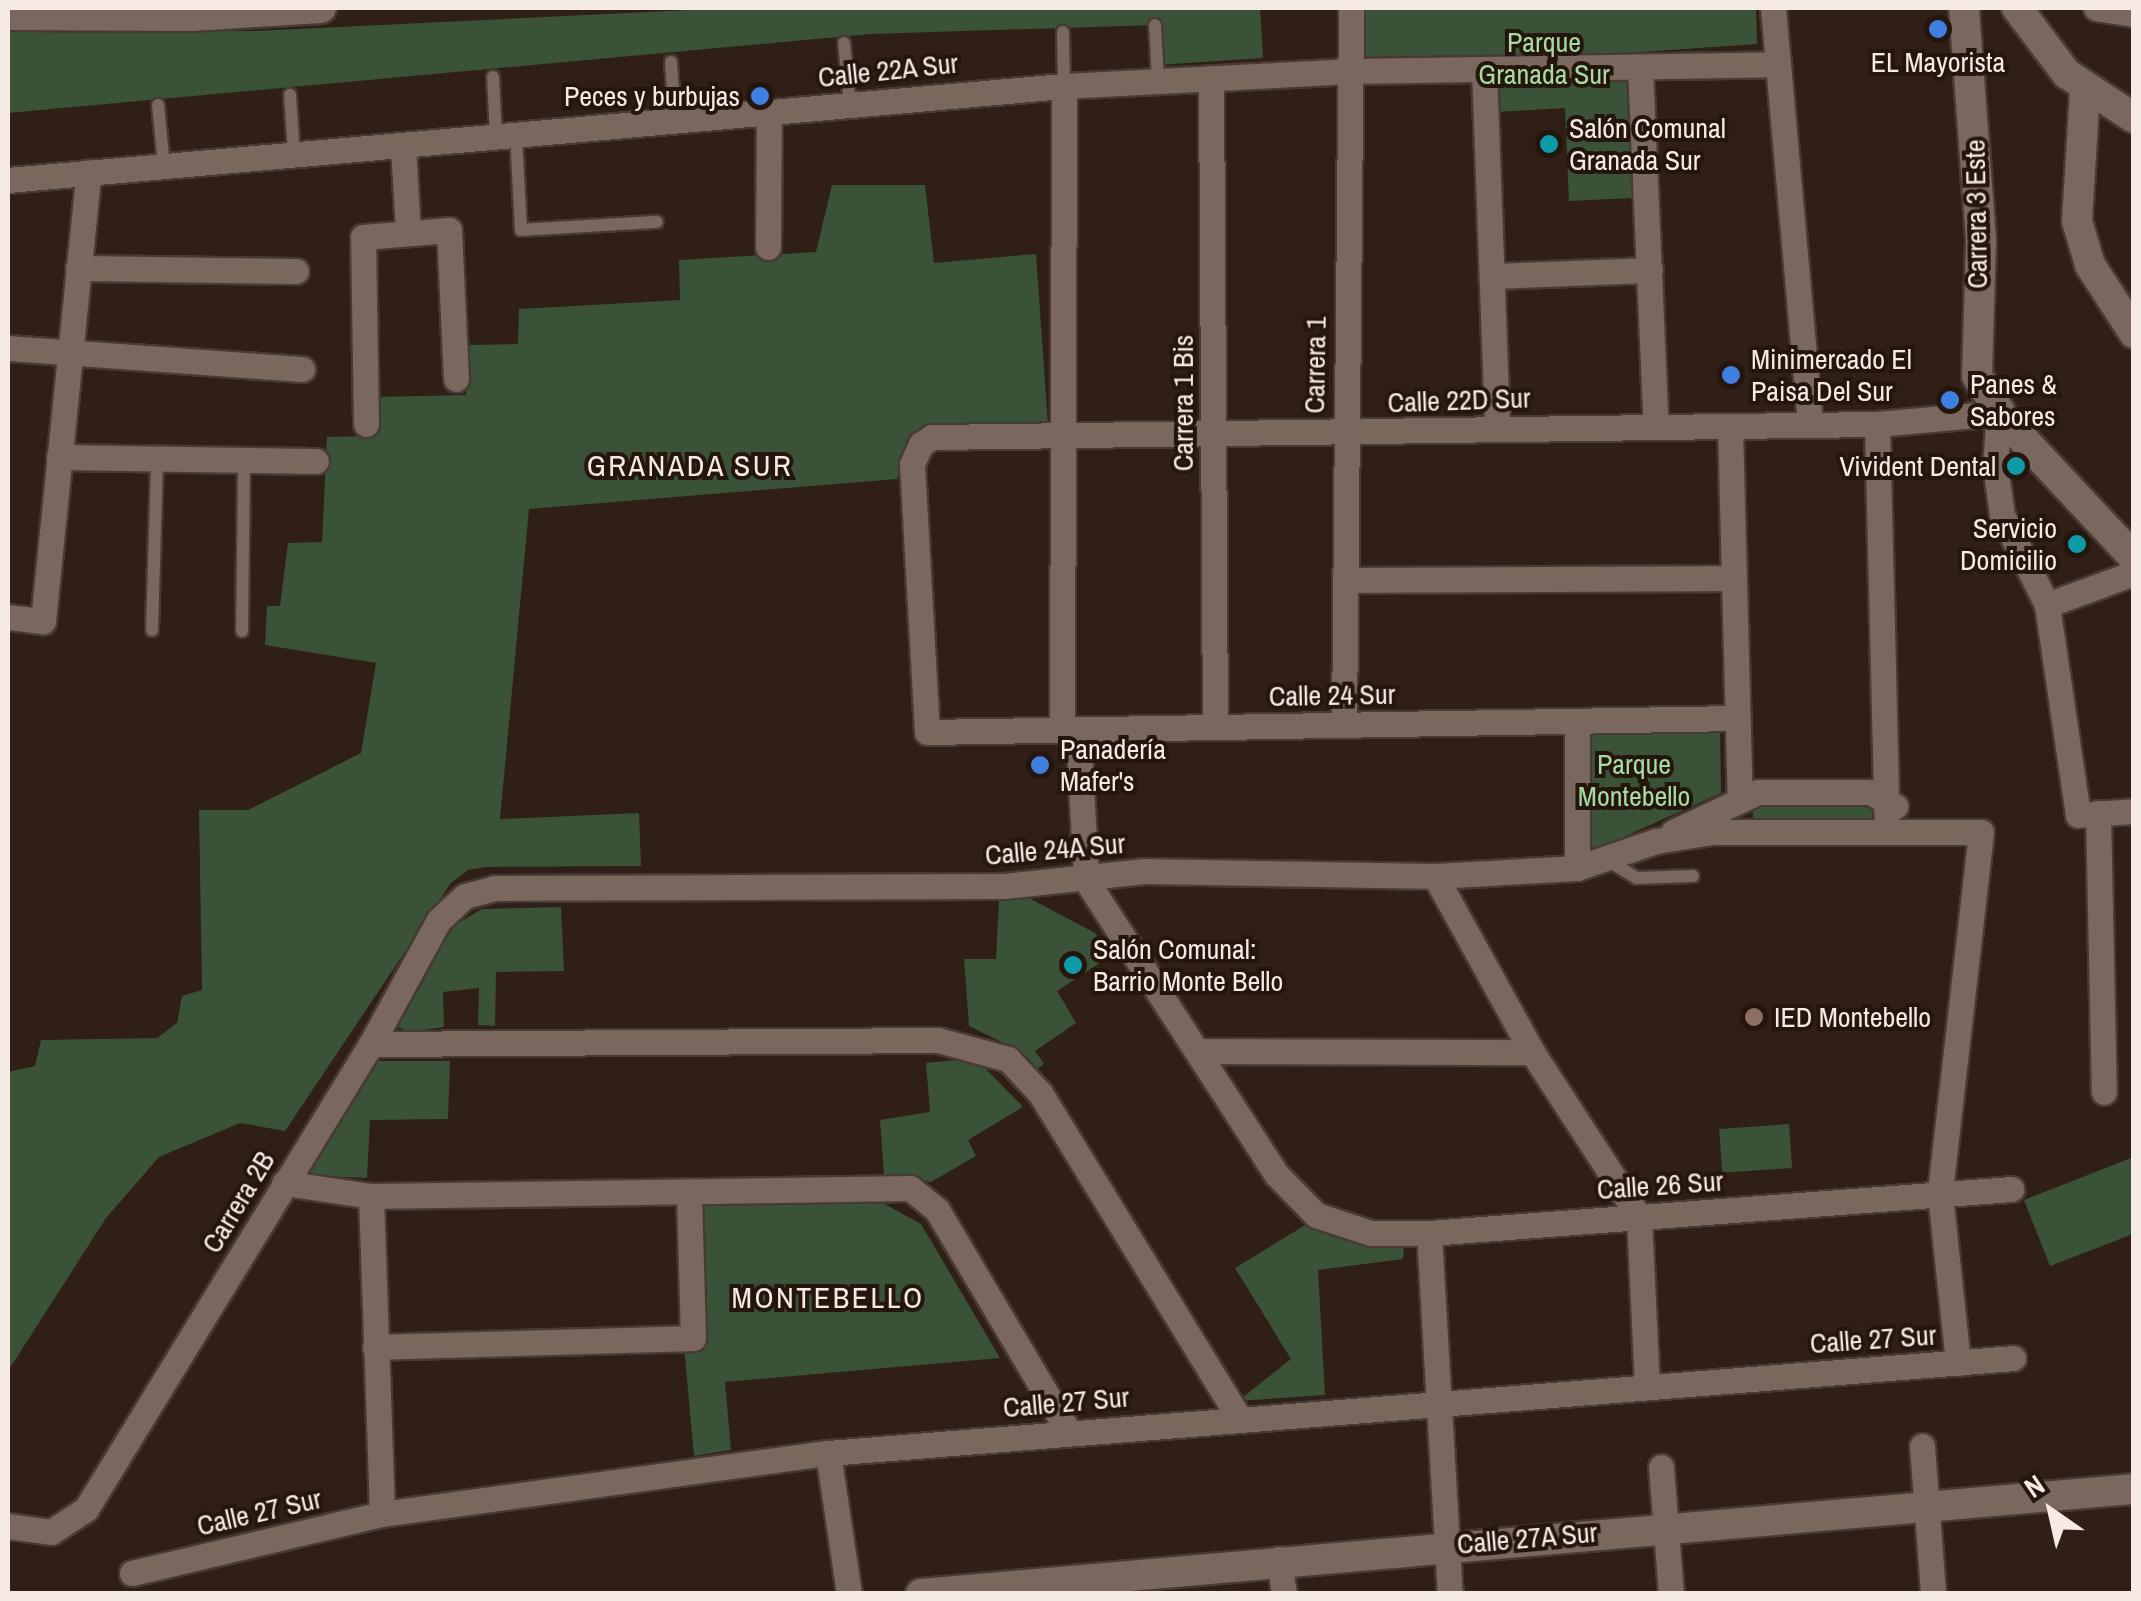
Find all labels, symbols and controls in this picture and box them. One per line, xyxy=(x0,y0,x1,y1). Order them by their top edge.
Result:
marker: EL Mayorista xyxy=(1927,18,1949,40)
park label: Parque Granada Sur xyxy=(1478,25,1610,91)
place label: EL Mayorista xyxy=(1870,45,2006,79)
street label: Calle 22A Sur xyxy=(816,46,960,94)
place label: Peces y burbujas xyxy=(564,79,740,113)
marker: Peces y burbujas xyxy=(749,85,771,107)
place label: Salón Comunal Granada Sur xyxy=(1569,111,1726,177)
marker: Salón Comunal Granada Sur xyxy=(1538,133,1560,155)
street label: Carrera 3 Este xyxy=(1958,139,1994,289)
street label: Carrera 1 xyxy=(1297,316,1333,414)
street label: Carrera 1 Bis xyxy=(1166,335,1200,471)
place label: Minimercado El Paisa Del Sur xyxy=(1751,342,1912,408)
marker: Minimercado El Paisa Del Sur xyxy=(1720,364,1742,386)
place label: Panes & Sabores xyxy=(1970,367,2057,433)
street label: Calle 22D Sur xyxy=(1387,381,1531,419)
marker: Panes & Sabores xyxy=(1939,389,1961,411)
district label: GRANADA SUR xyxy=(586,447,794,483)
place label: Vivident Dental xyxy=(1839,449,1996,483)
marker: Vivident Dental xyxy=(2005,455,2027,477)
place label: Servicio Domicilio xyxy=(1960,511,2057,577)
marker: Servicio Domicilio xyxy=(2066,533,2088,555)
street label: Calle 24 Sur xyxy=(1269,677,1395,713)
place label: Panadería Mafer's xyxy=(1060,732,1166,798)
park label: Parque Montebello xyxy=(1578,747,1690,813)
marker: Panadería Mafer's xyxy=(1029,754,1051,776)
street label: Calle 24A Sur xyxy=(983,826,1127,872)
place label: Salón Comunal: Barrio Monte Bello xyxy=(1093,932,1283,998)
marker: Salón Comunal: Barrio Monte Bello xyxy=(1062,954,1084,976)
place label: IED Montebello xyxy=(1774,1000,1931,1034)
marker: IED Montebello xyxy=(1743,1006,1765,1028)
street label: Carrera 2B xyxy=(195,1145,281,1259)
street label: Calle 26 Sur xyxy=(1596,1164,1724,1206)
district label: MONTEBELLO xyxy=(731,1279,925,1315)
street label: Calle 27 Sur xyxy=(1809,1318,1937,1360)
street label: Calle 27 Sur xyxy=(1002,1380,1130,1424)
north arrow xyxy=(2001,1461,2101,1561)
text: N xyxy=(2017,1466,2052,1507)
street label: Calle 27 Sur xyxy=(194,1481,324,1543)
street label: Calle 27A Sur xyxy=(1455,1515,1599,1561)

